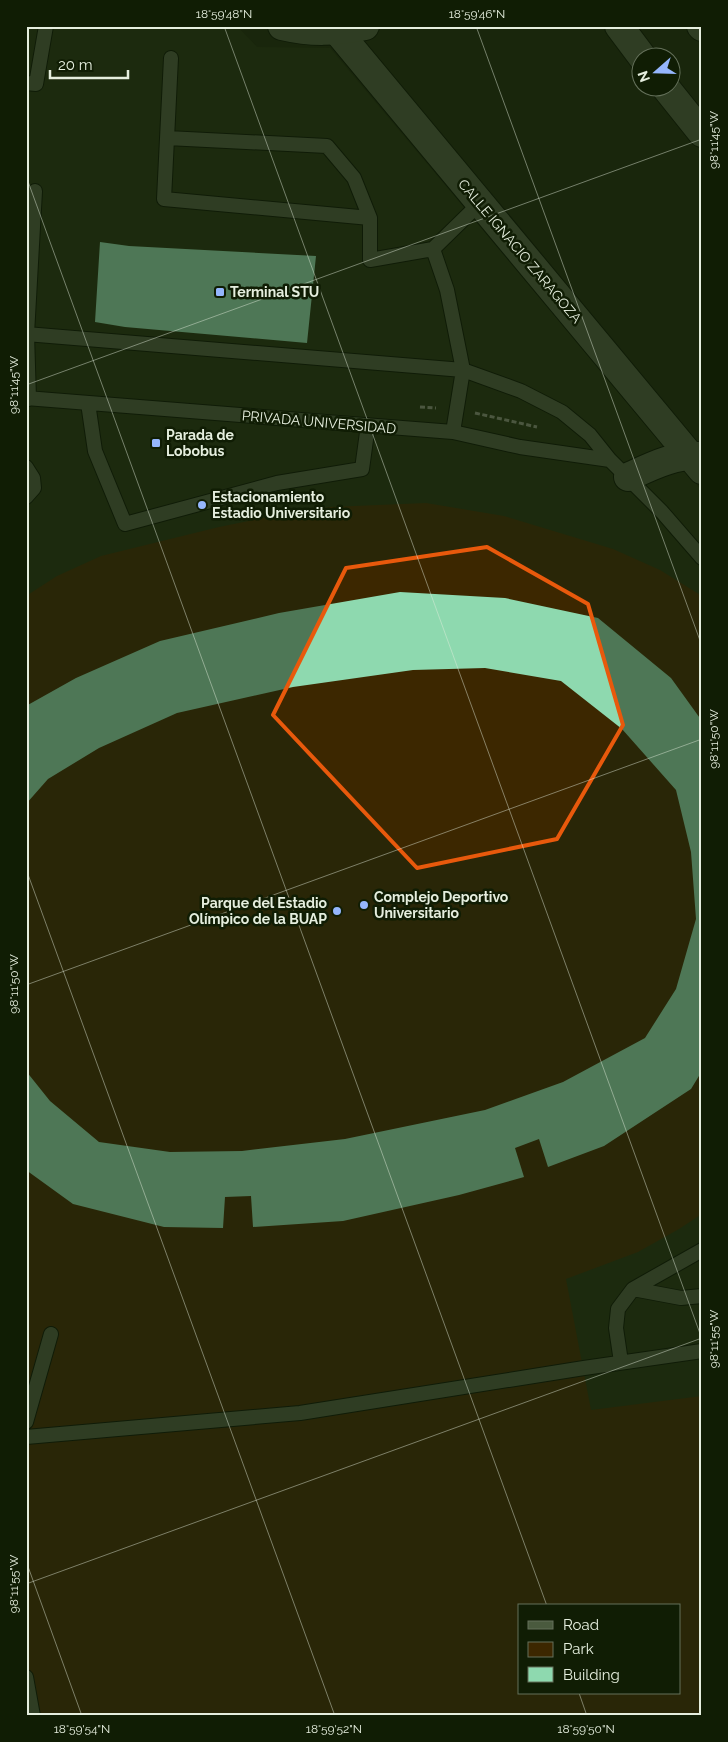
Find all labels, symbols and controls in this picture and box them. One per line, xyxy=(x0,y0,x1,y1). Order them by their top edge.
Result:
text: 18°59'48"N xyxy=(196,7,252,21)
text: 18°59'46"N xyxy=(449,7,505,21)
scale bar xyxy=(50,48,128,80)
north arrow xyxy=(630,48,680,98)
text: 20 m xyxy=(58,56,93,74)
text: N xyxy=(634,69,653,84)
text: 98°11'45"W xyxy=(707,111,721,169)
street label: CALLE IGNACIO ZARAGOZA xyxy=(455,176,585,327)
place label: Terminal STU xyxy=(230,284,319,300)
marker: Terminal STU xyxy=(214,286,226,298)
text: 98°11'45"W xyxy=(7,356,21,414)
street label: PRIVADA UNIVERSIDAD xyxy=(241,407,397,437)
place label: Parada de Lobobus xyxy=(166,427,235,459)
marker: Parada de Lobobus xyxy=(150,437,162,449)
place label: Estacionamiento Estadio Universitario xyxy=(212,489,351,521)
marker: Estacionamiento Estadio Universitario xyxy=(196,499,208,511)
text: 98°11'50"W xyxy=(707,709,721,769)
place label: Complejo Deportivo Universitario xyxy=(374,889,509,921)
place label: Parque del Estadio Olímpico de la BUAP xyxy=(189,895,328,927)
marker: Complejo Deportivo Universitario xyxy=(358,899,370,911)
marker: Parque del Estadio Olímpico de la BUAP xyxy=(331,905,343,917)
text: 98°11'50"W xyxy=(7,954,21,1014)
text: 98°11'55"W xyxy=(707,1309,721,1368)
text: 98°11'55"W xyxy=(7,1554,21,1613)
legend xyxy=(518,1604,680,1694)
text: Road xyxy=(563,1616,599,1634)
text: Park xyxy=(563,1640,594,1658)
text: Building xyxy=(563,1666,620,1684)
text: 18°59'54"N xyxy=(54,1722,110,1736)
text: 18°59'52"N xyxy=(306,1722,362,1736)
text: 18°59'50"N xyxy=(557,1722,615,1736)

